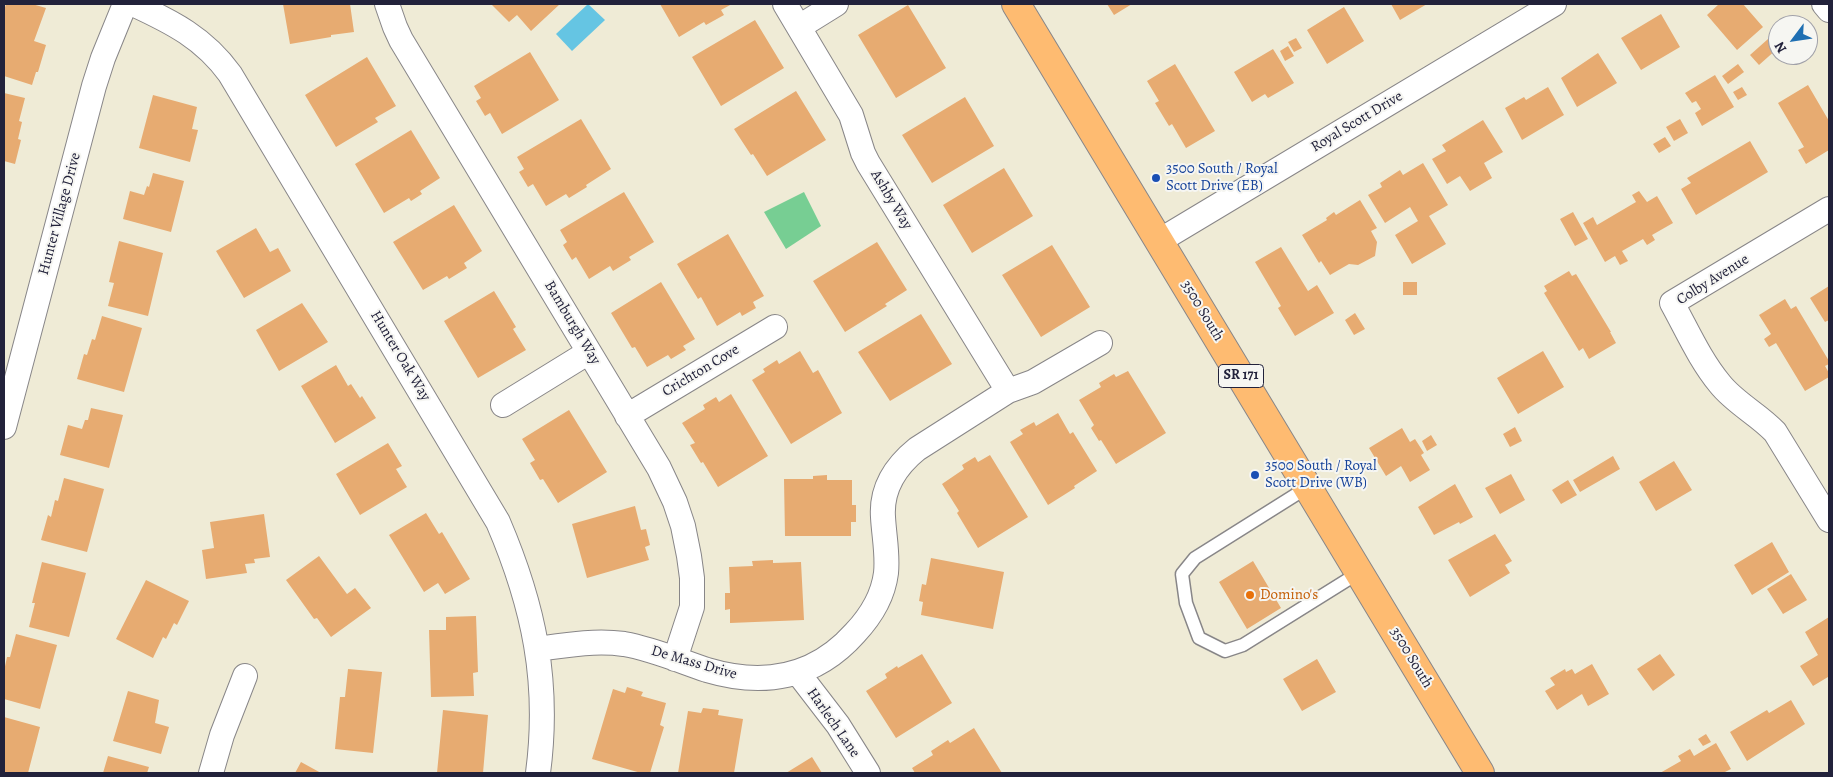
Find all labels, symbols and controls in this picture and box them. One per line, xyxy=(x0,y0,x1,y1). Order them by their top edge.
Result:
north arrow xyxy=(1768,15,1818,65)
text: N xyxy=(1770,38,1791,57)
street label: Royal Scott Drive xyxy=(1308,88,1406,156)
street label: Hunter Village Drive xyxy=(35,151,85,277)
place label: 3500 South / Royal Scott Drive (EB) xyxy=(1166,160,1278,195)
street label: Ashby Way xyxy=(866,167,916,233)
marker: 3500 South / Royal Scott Drive (EB) xyxy=(1150,172,1162,184)
street label: Colby Avenue xyxy=(1673,251,1753,309)
street label: 3500 South xyxy=(1177,277,1227,345)
street label: Bamburgh Way xyxy=(540,278,604,368)
street label: Hunter Oak Way xyxy=(366,308,434,404)
street label: Crichton Cove xyxy=(659,341,743,401)
road number: SR 171 xyxy=(1218,364,1264,388)
place label: 3500 South / Royal Scott Drive (WB) xyxy=(1265,457,1377,492)
marker: 3500 South / Royal Scott Drive (WB) xyxy=(1249,469,1261,481)
place label: Domino's xyxy=(1260,586,1318,604)
marker: Domino's xyxy=(1244,589,1256,601)
street label: 3500 South xyxy=(1386,624,1436,692)
street label: De Mass Drive xyxy=(649,642,739,684)
street label: Harlech Lane xyxy=(802,685,864,761)

